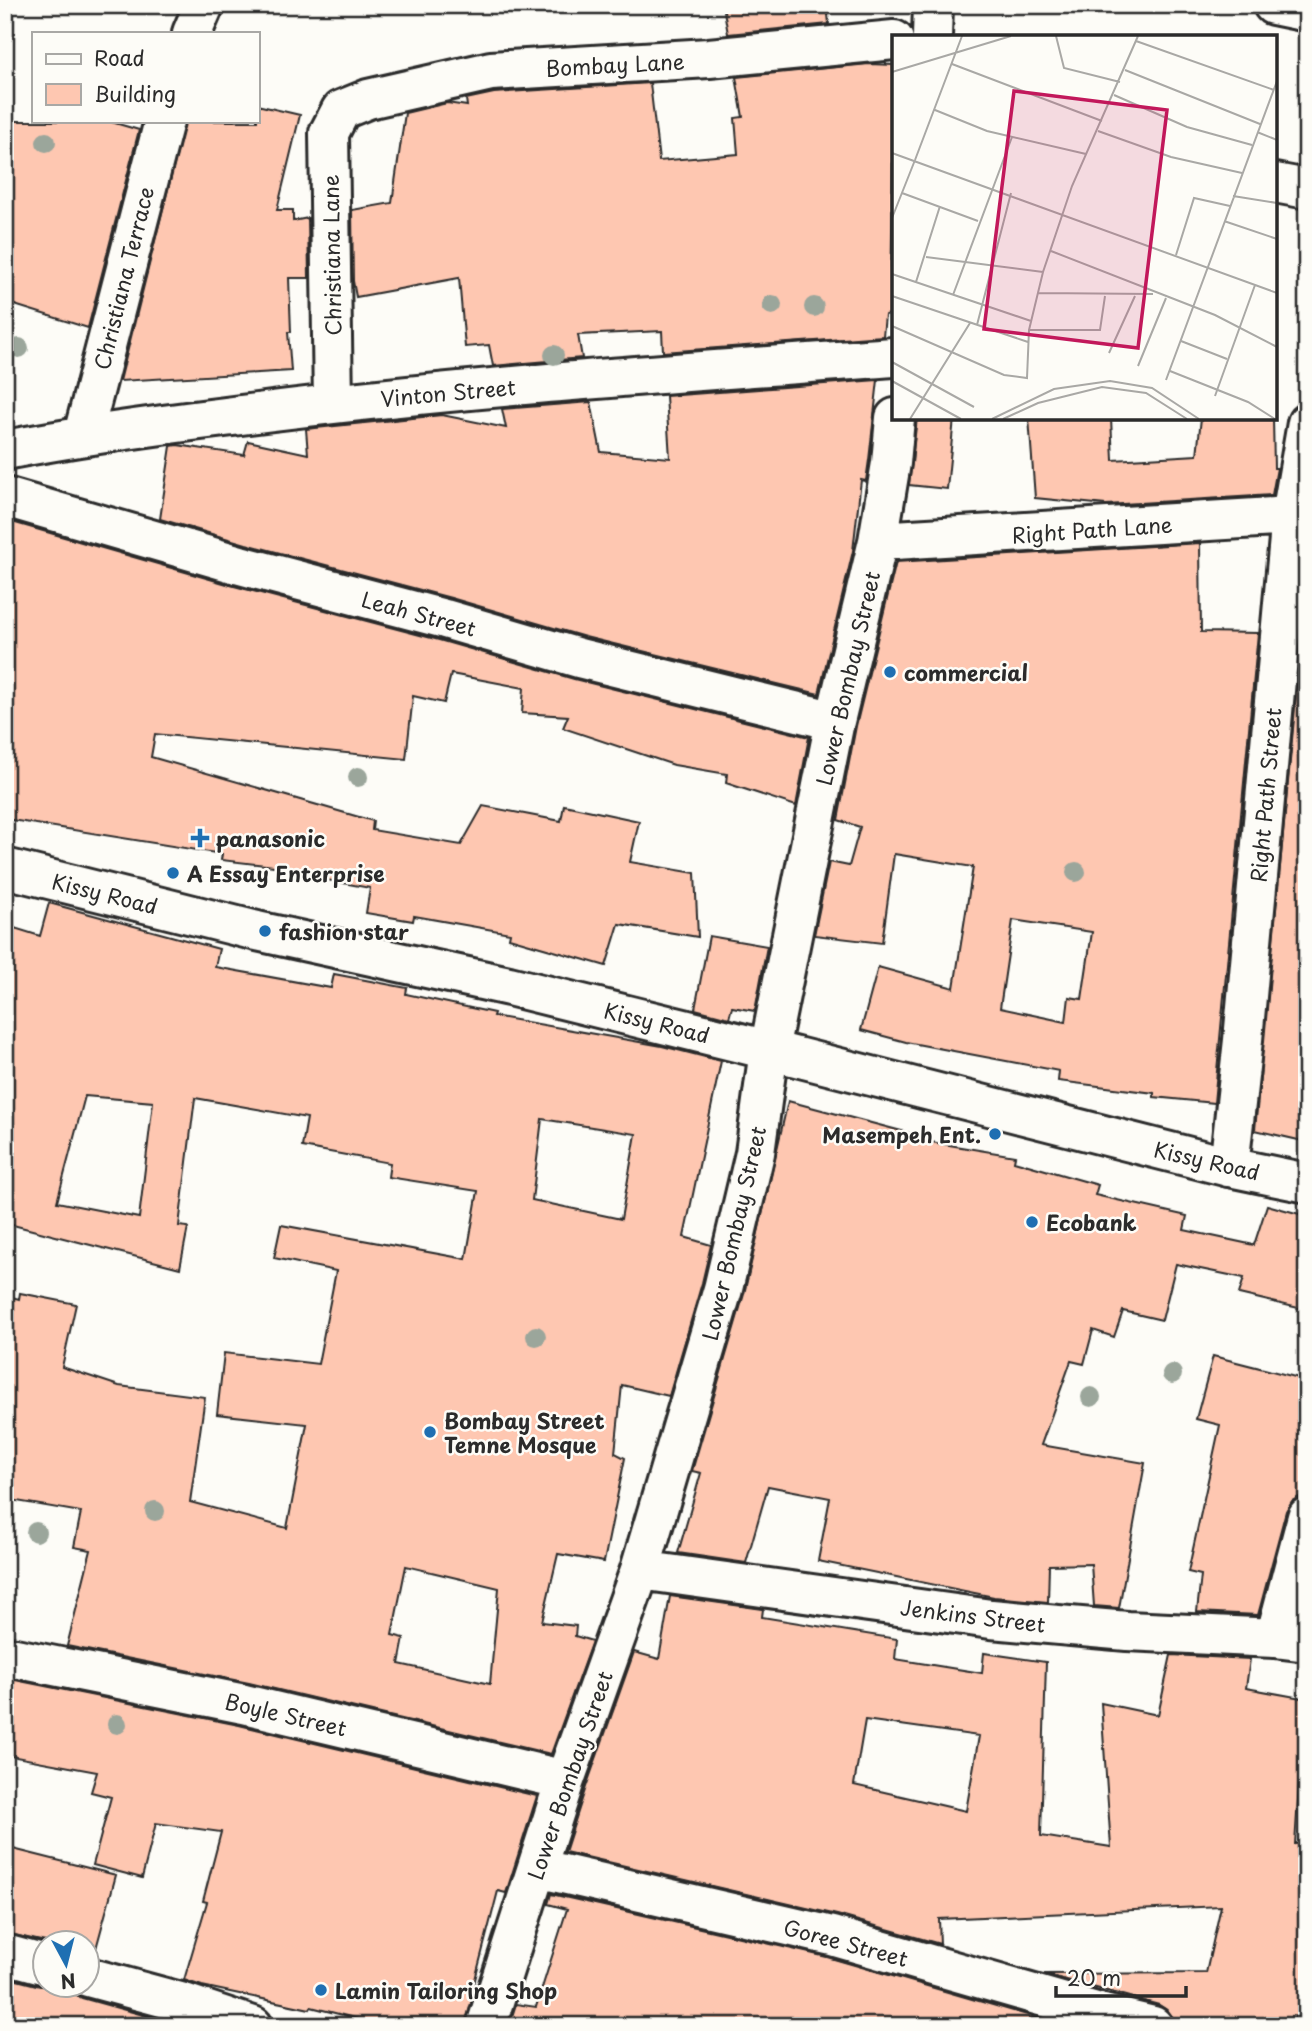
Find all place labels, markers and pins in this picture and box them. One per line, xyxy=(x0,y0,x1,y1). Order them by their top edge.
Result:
place label: commercial xyxy=(904,656,1028,688)
marker: commercial xyxy=(882,664,898,680)
place label: panasonic xyxy=(216,822,325,854)
marker: panasonic xyxy=(190,828,210,848)
place label: A Essay Enterprise xyxy=(186,857,385,889)
marker: A Essay Enterprise xyxy=(165,865,181,881)
place label: fashion star xyxy=(279,915,409,947)
marker: fashion star xyxy=(257,923,273,939)
place label: Masempeh Ent. xyxy=(822,1118,981,1150)
marker: Masempeh Ent. xyxy=(987,1126,1003,1142)
place label: Ecobank xyxy=(1046,1206,1137,1238)
marker: Ecobank xyxy=(1024,1214,1040,1230)
place label: Bombay Street Temne Mosque xyxy=(444,1404,605,1460)
marker: Bombay Street Temne Mosque xyxy=(422,1424,438,1440)
place label: Lamin Tailoring Shop xyxy=(335,1974,557,2006)
marker: Lamin Tailoring Shop xyxy=(313,1982,329,1998)

